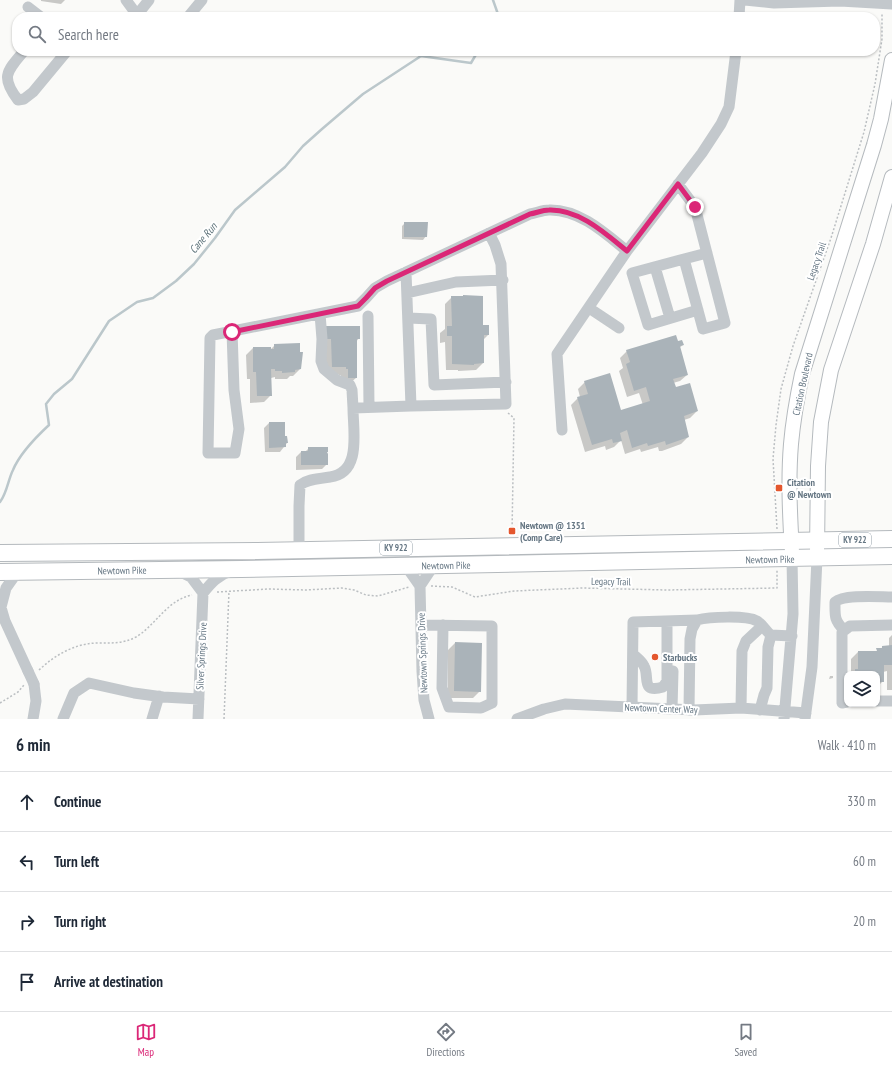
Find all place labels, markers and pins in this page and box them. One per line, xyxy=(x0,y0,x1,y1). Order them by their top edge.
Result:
place label: Citation @ Newtown xyxy=(787,476,832,501)
marker: Citation @ Newtown xyxy=(774,483,784,493)
place label: Newtown @ 1351 (Comp Care) xyxy=(520,519,586,544)
marker: Newtown @ 1351 (Comp Care) xyxy=(507,526,517,536)
place label: Starbucks xyxy=(663,651,698,664)
marker: Starbucks xyxy=(650,652,660,662)

